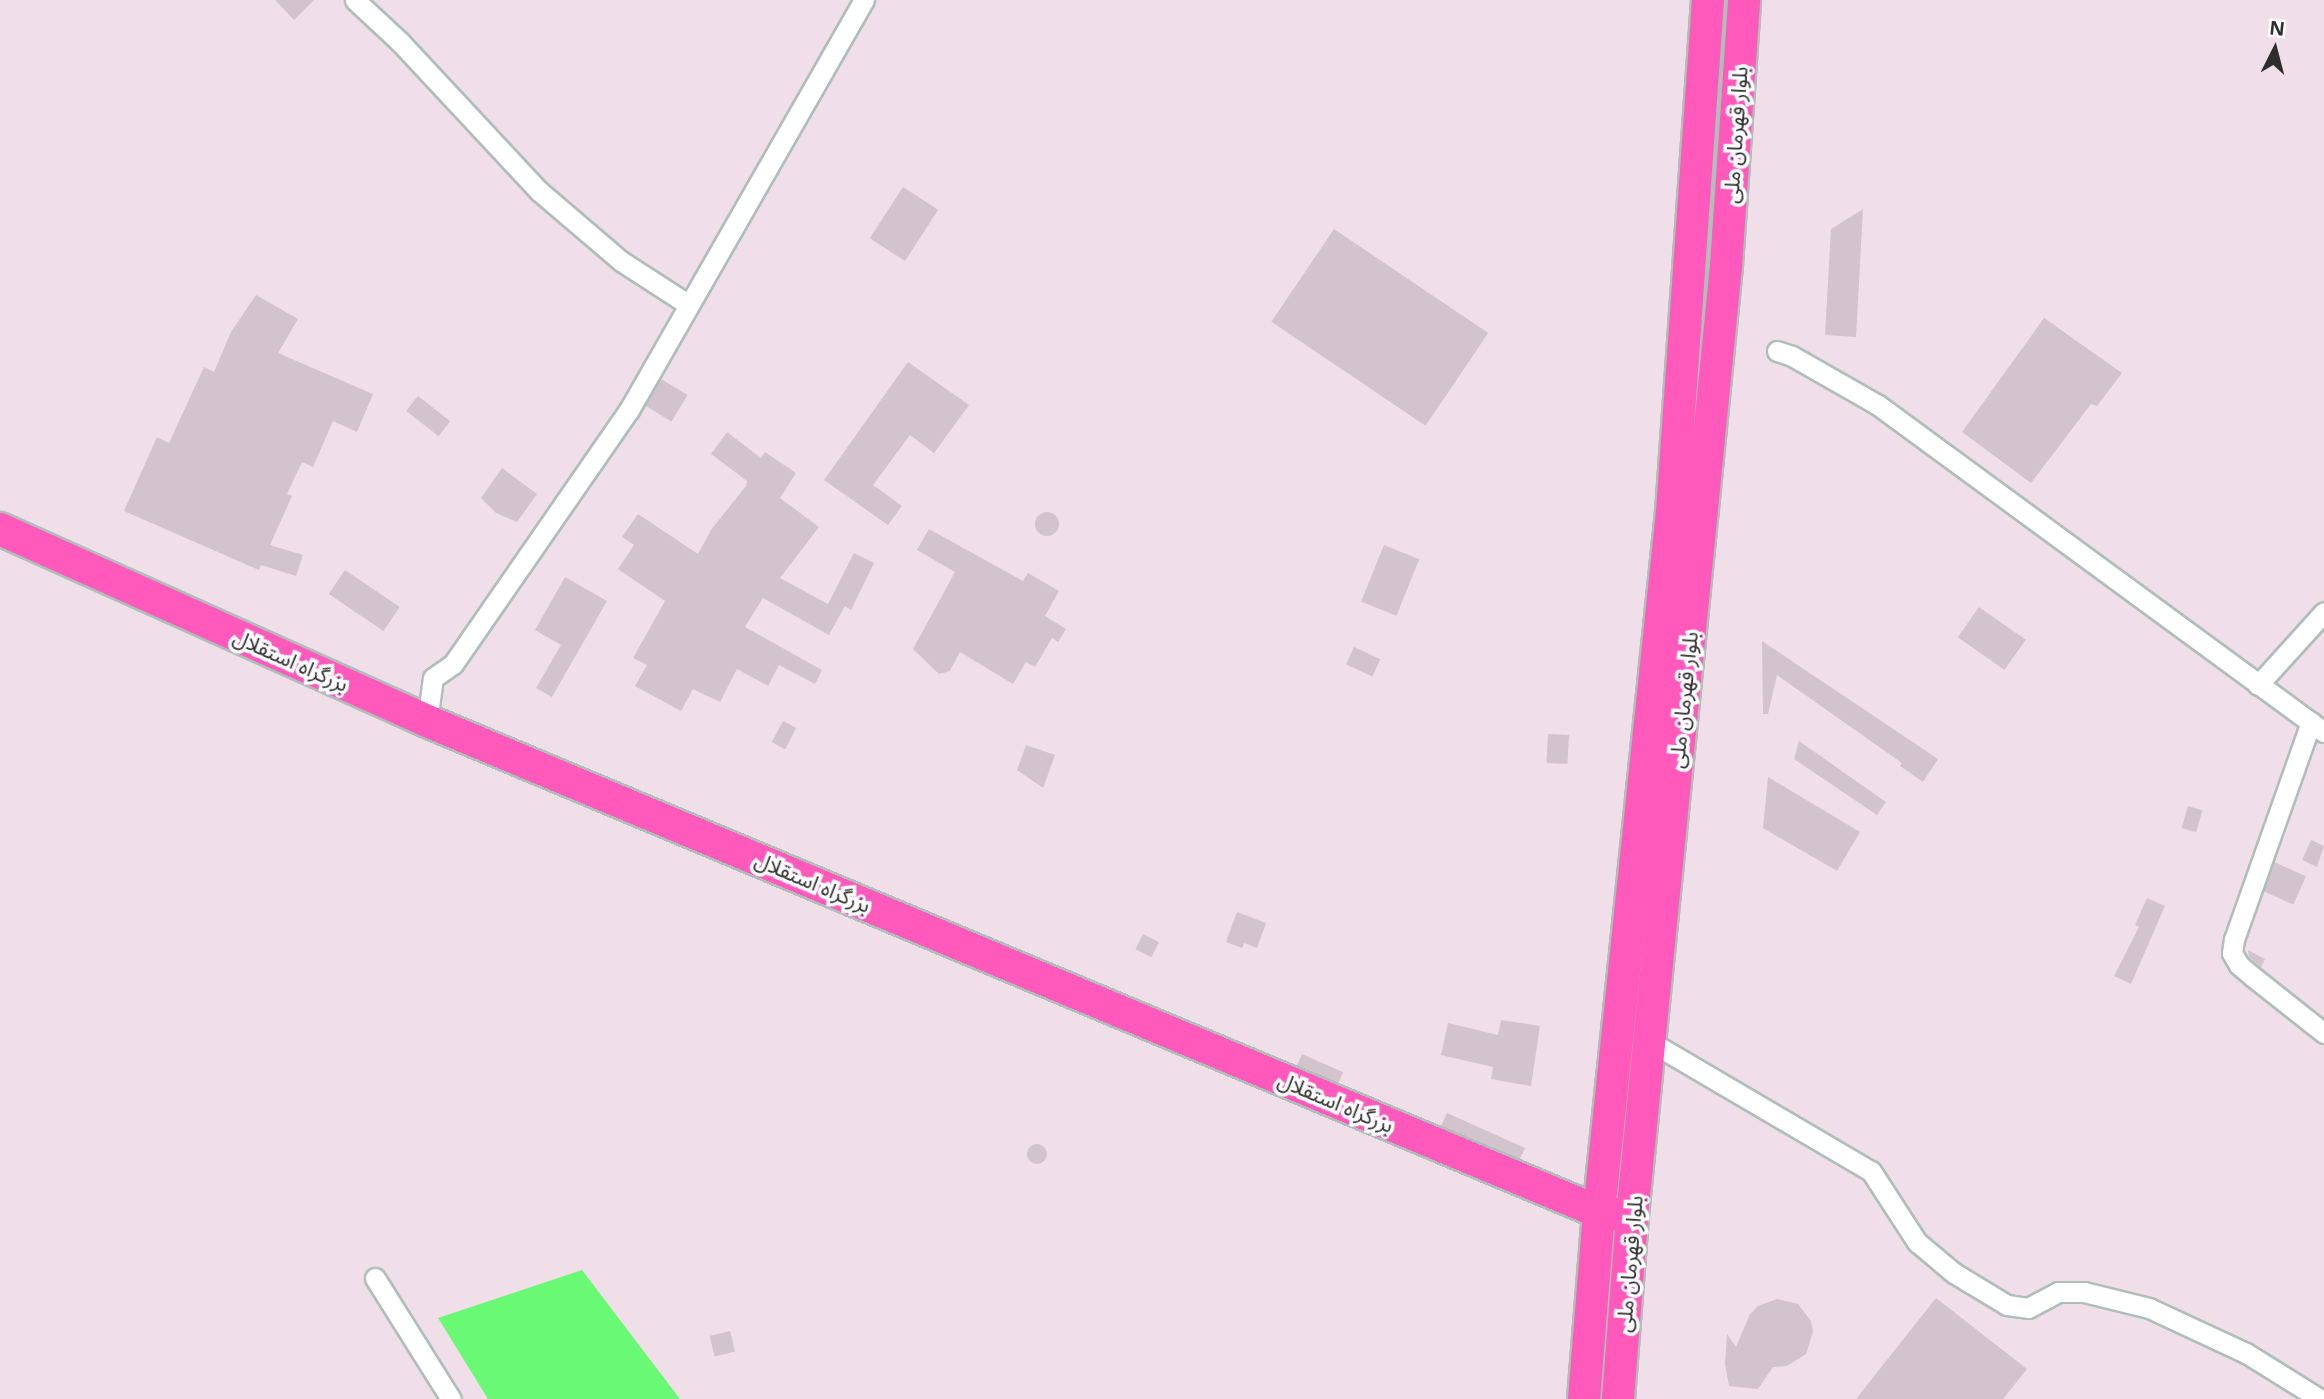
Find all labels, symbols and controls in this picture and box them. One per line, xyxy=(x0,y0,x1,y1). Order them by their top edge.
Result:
north arrow xyxy=(2240,14,2310,84)
text: N xyxy=(2268,14,2286,42)
street label: بلوار قهرمان ملی xyxy=(1718,66,1752,204)
street label: بزرگراه استقلال xyxy=(230,623,352,697)
street label: بلوار قهرمان ملی xyxy=(1663,630,1703,770)
street label: بزرگراه استقلال xyxy=(751,846,875,918)
street label: بزرگراه استقلال xyxy=(1274,1066,1398,1138)
street label: بلوار قهرمان ملی xyxy=(1610,1195,1648,1333)

